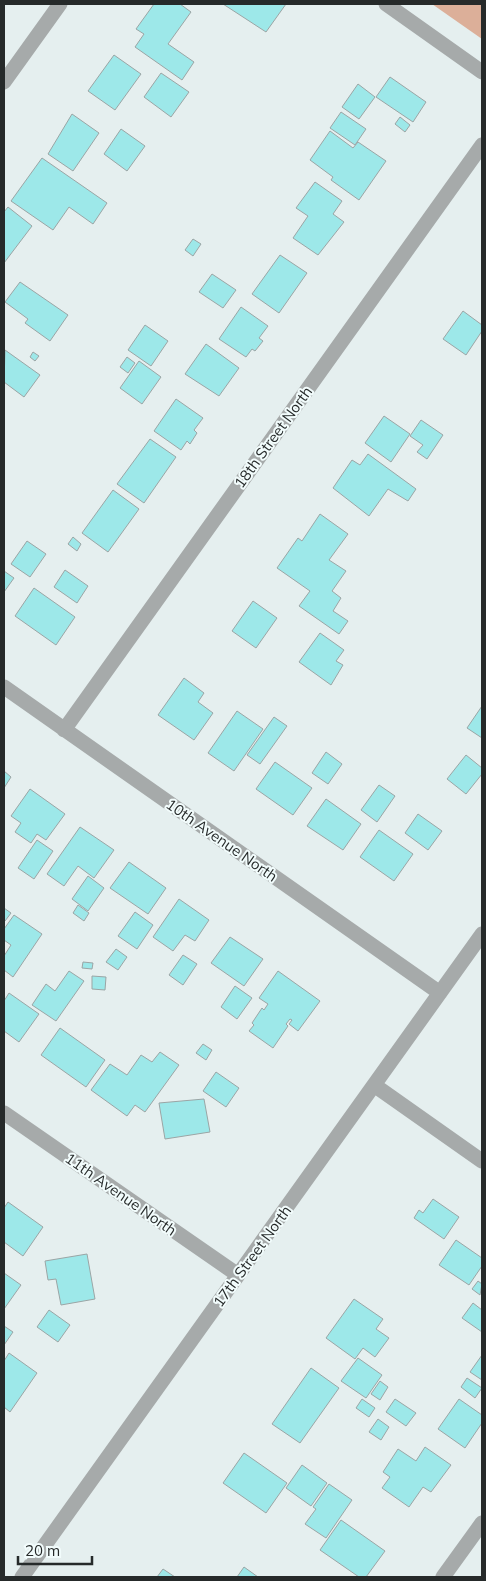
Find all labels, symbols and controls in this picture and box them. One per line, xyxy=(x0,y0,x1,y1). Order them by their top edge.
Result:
street label: 18th Street North xyxy=(230,382,316,492)
street label: 10th Avenue North xyxy=(163,794,281,886)
street label: 11th Avenue North xyxy=(62,1148,180,1240)
street label: 17th Street North xyxy=(209,1201,295,1311)
scale bar xyxy=(18,1534,91,1566)
text: 20 m xyxy=(25,1541,60,1560)

